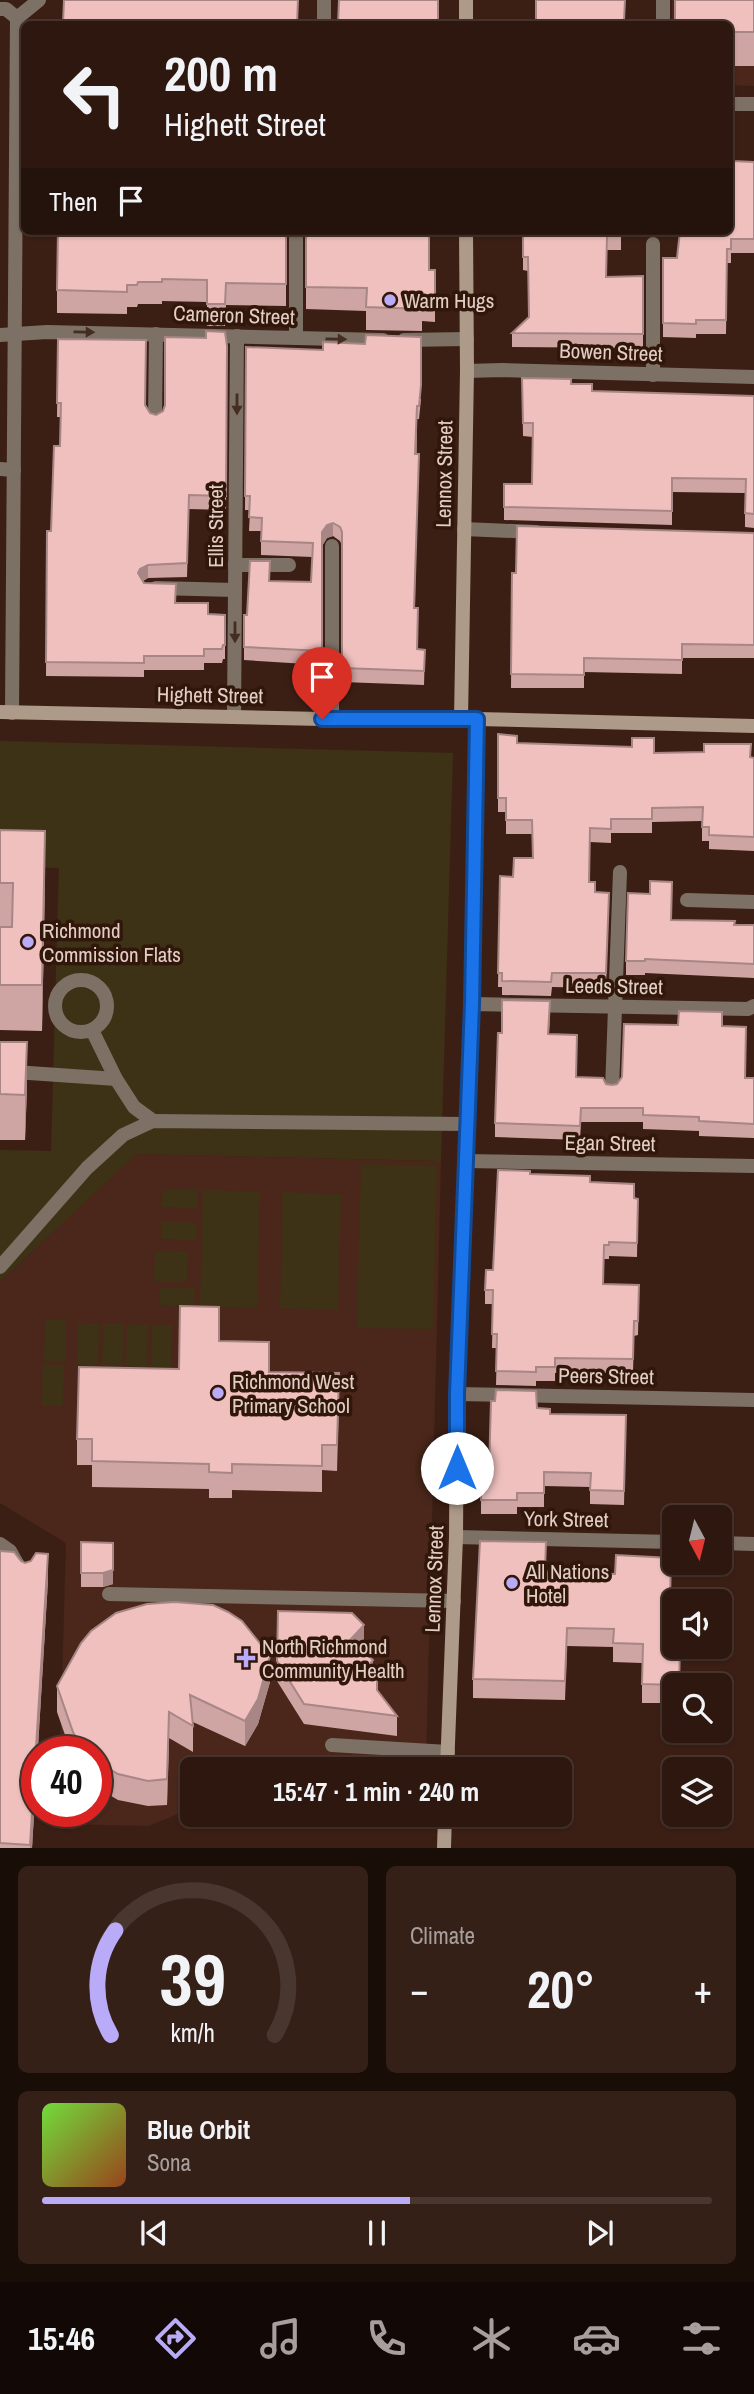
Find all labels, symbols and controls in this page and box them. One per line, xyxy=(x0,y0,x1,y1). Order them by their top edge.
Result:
text: 200 m xyxy=(164,40,278,106)
icon: left xyxy=(49,49,140,140)
text: Highett Street xyxy=(164,103,326,146)
icon: arrive xyxy=(112,182,150,220)
text: Then xyxy=(49,184,98,219)
place label: Warm Hugs xyxy=(404,286,494,315)
marker: Warm Hugs xyxy=(382,292,398,308)
street label: Cameron Street xyxy=(173,298,295,332)
one-way arrow xyxy=(73,327,95,338)
one-way arrow xyxy=(325,333,347,344)
street label: Bowen Street xyxy=(559,336,663,368)
one-way arrow xyxy=(231,394,243,416)
street label: Lennox Street xyxy=(429,420,459,528)
street label: Ellis Street xyxy=(201,484,230,568)
one-way arrow xyxy=(229,621,241,643)
pin xyxy=(292,647,352,719)
icon: arrive xyxy=(303,658,341,696)
street label: Highett Street xyxy=(157,680,264,710)
place label: Richmond Commission Flats xyxy=(42,916,181,969)
marker: Richmond Commission Flats xyxy=(20,934,36,950)
street label: Leeds Street xyxy=(565,971,663,1001)
street label: Egan Street xyxy=(564,1128,656,1158)
street label: Peers Street xyxy=(558,1361,654,1391)
place label: Richmond West Primary School xyxy=(232,1367,354,1420)
marker: Richmond West Primary School xyxy=(210,1385,226,1401)
position arrow xyxy=(420,1431,494,1505)
street label: York Street xyxy=(523,1504,609,1534)
north arrow xyxy=(662,1505,732,1575)
map controls xyxy=(662,1505,732,1827)
street label: Lennox Street xyxy=(418,1525,450,1633)
place label: All Nations Hotel xyxy=(525,1557,609,1610)
marker: All Nations Hotel xyxy=(504,1575,520,1591)
button: sound xyxy=(662,1589,732,1659)
place label: North Richmond Community Health xyxy=(262,1632,405,1685)
marker: North Richmond Community Health xyxy=(236,1648,256,1668)
button: search xyxy=(662,1673,732,1743)
speed limit sign: 40 xyxy=(21,1736,112,1827)
button: layers xyxy=(662,1757,732,1827)
text: 15:47 · 1 min · 240 m xyxy=(273,1774,479,1809)
text: Climate xyxy=(410,1920,475,1951)
text: 39 xyxy=(160,1931,226,2029)
text: 20° xyxy=(527,1954,595,2024)
text: − xyxy=(410,1964,428,2015)
text: + xyxy=(694,1964,712,2015)
text: km/h xyxy=(171,2016,215,2050)
text: Blue Orbit xyxy=(147,2112,250,2147)
text: Sona xyxy=(147,2147,191,2178)
icon: previous xyxy=(135,2214,173,2252)
icon: pause xyxy=(358,2214,396,2252)
icon: next xyxy=(581,2214,619,2252)
icon: directions xyxy=(151,2314,200,2363)
icon: music xyxy=(256,2314,305,2363)
icon: phone xyxy=(362,2314,411,2363)
icon: climate xyxy=(467,2314,516,2363)
icon: car xyxy=(572,2314,621,2363)
icon: filters xyxy=(677,2314,726,2363)
text: 15:46 xyxy=(28,2317,95,2360)

